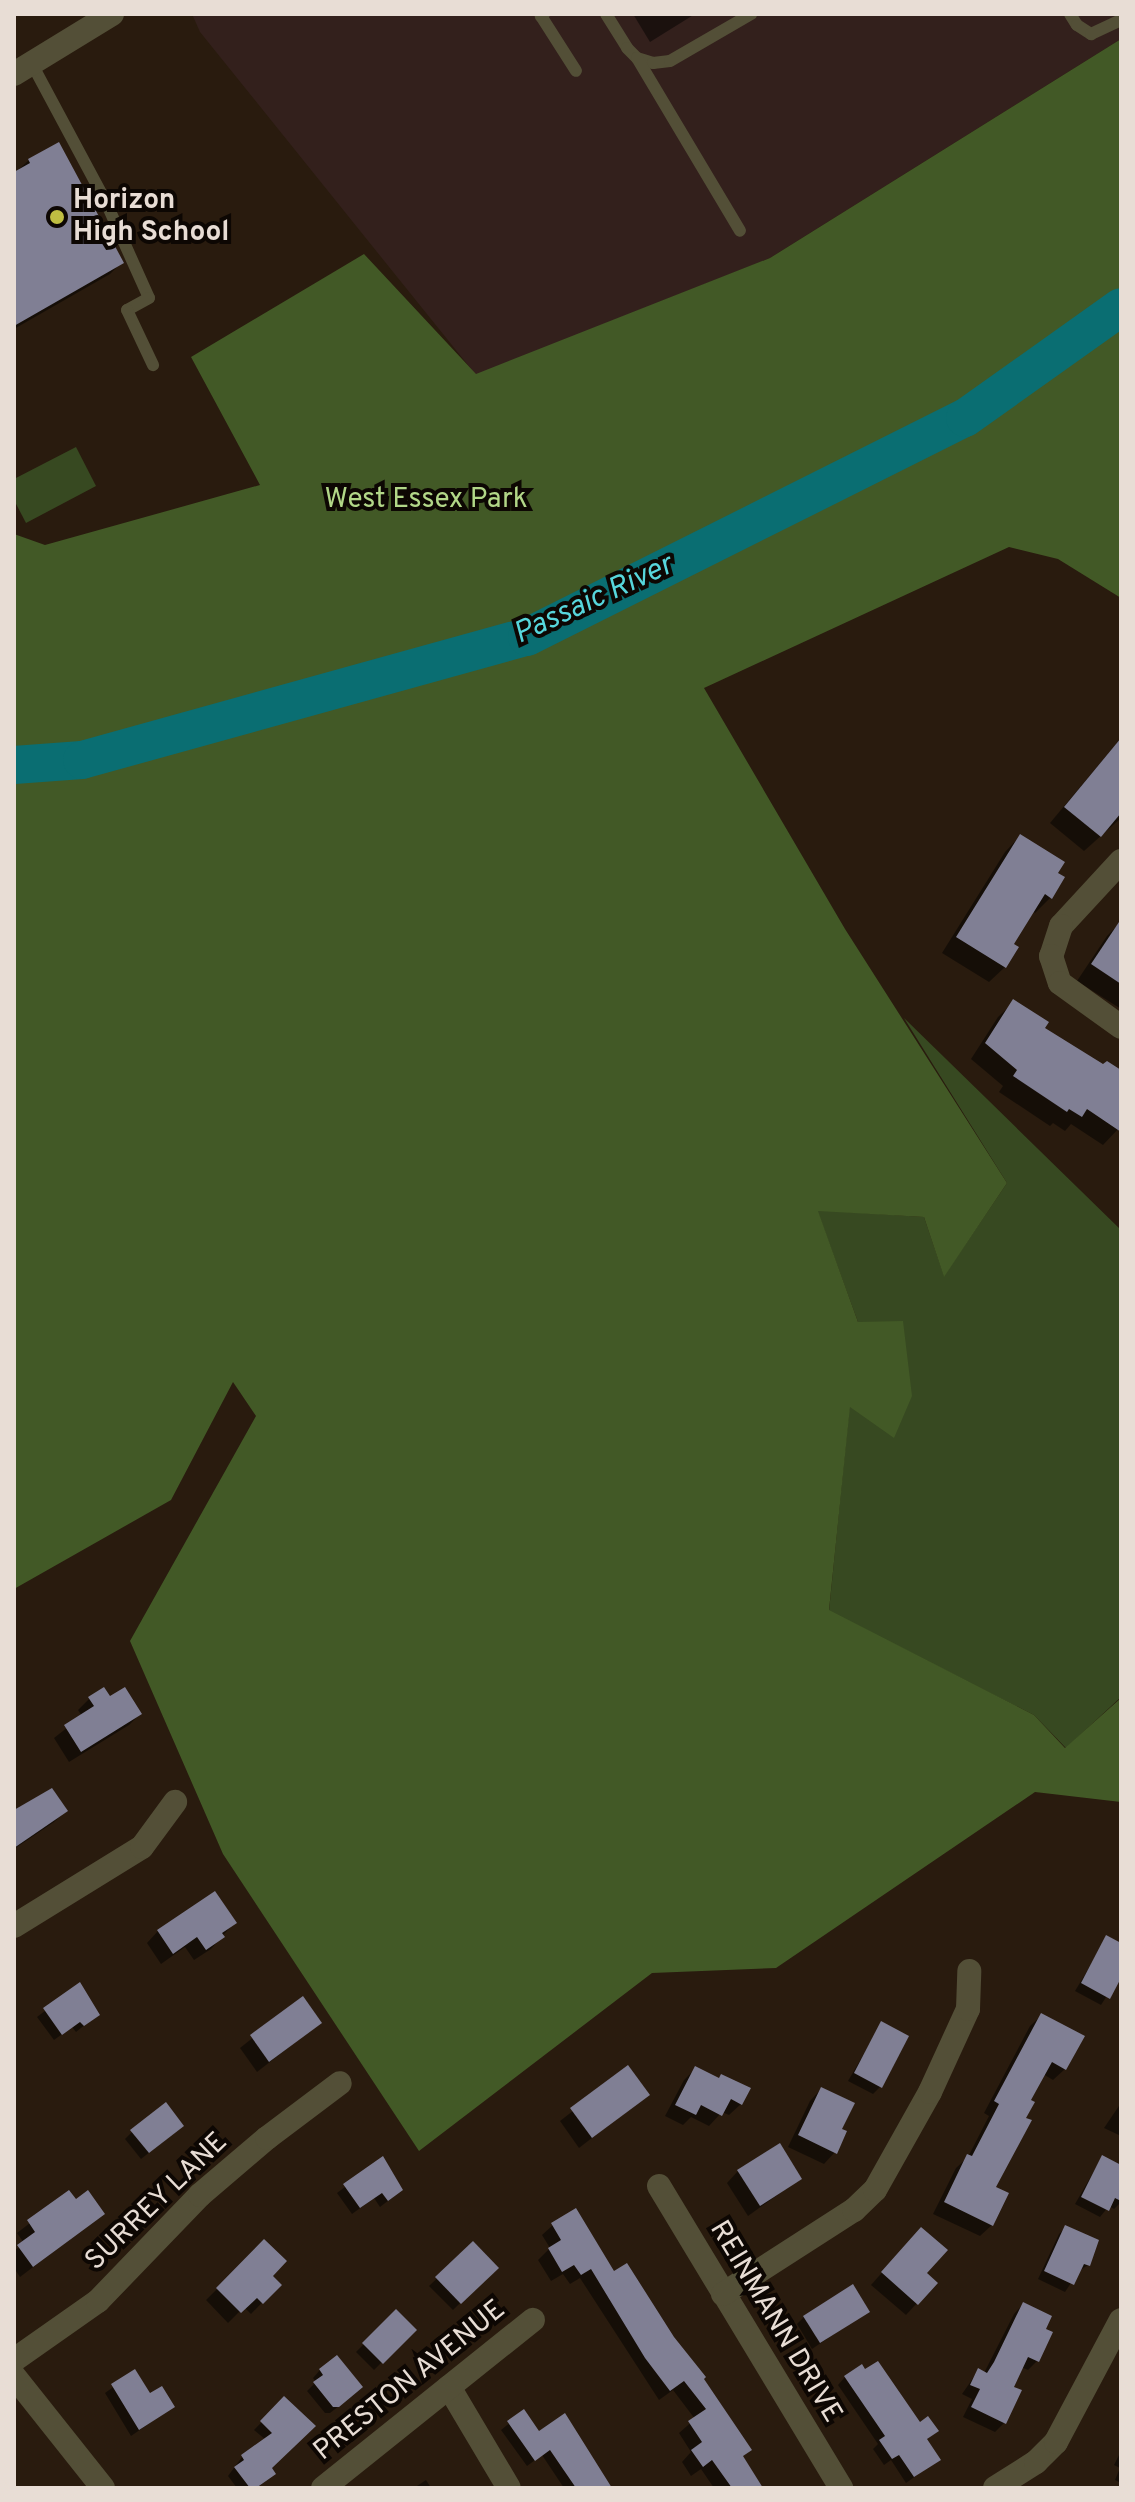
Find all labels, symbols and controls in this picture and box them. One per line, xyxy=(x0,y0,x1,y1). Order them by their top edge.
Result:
place label: Horizon High School xyxy=(73,184,229,250)
marker: Horizon High School xyxy=(48,208,66,226)
park label: West Essex Park xyxy=(324,483,528,517)
water label: Passaic River xyxy=(509,548,679,654)
street label: SURREY LANE xyxy=(79,2126,235,2278)
street label: REINMANN DRIVE xyxy=(702,2215,848,2429)
street label: PRESTON AVENUE xyxy=(307,2293,513,2469)

